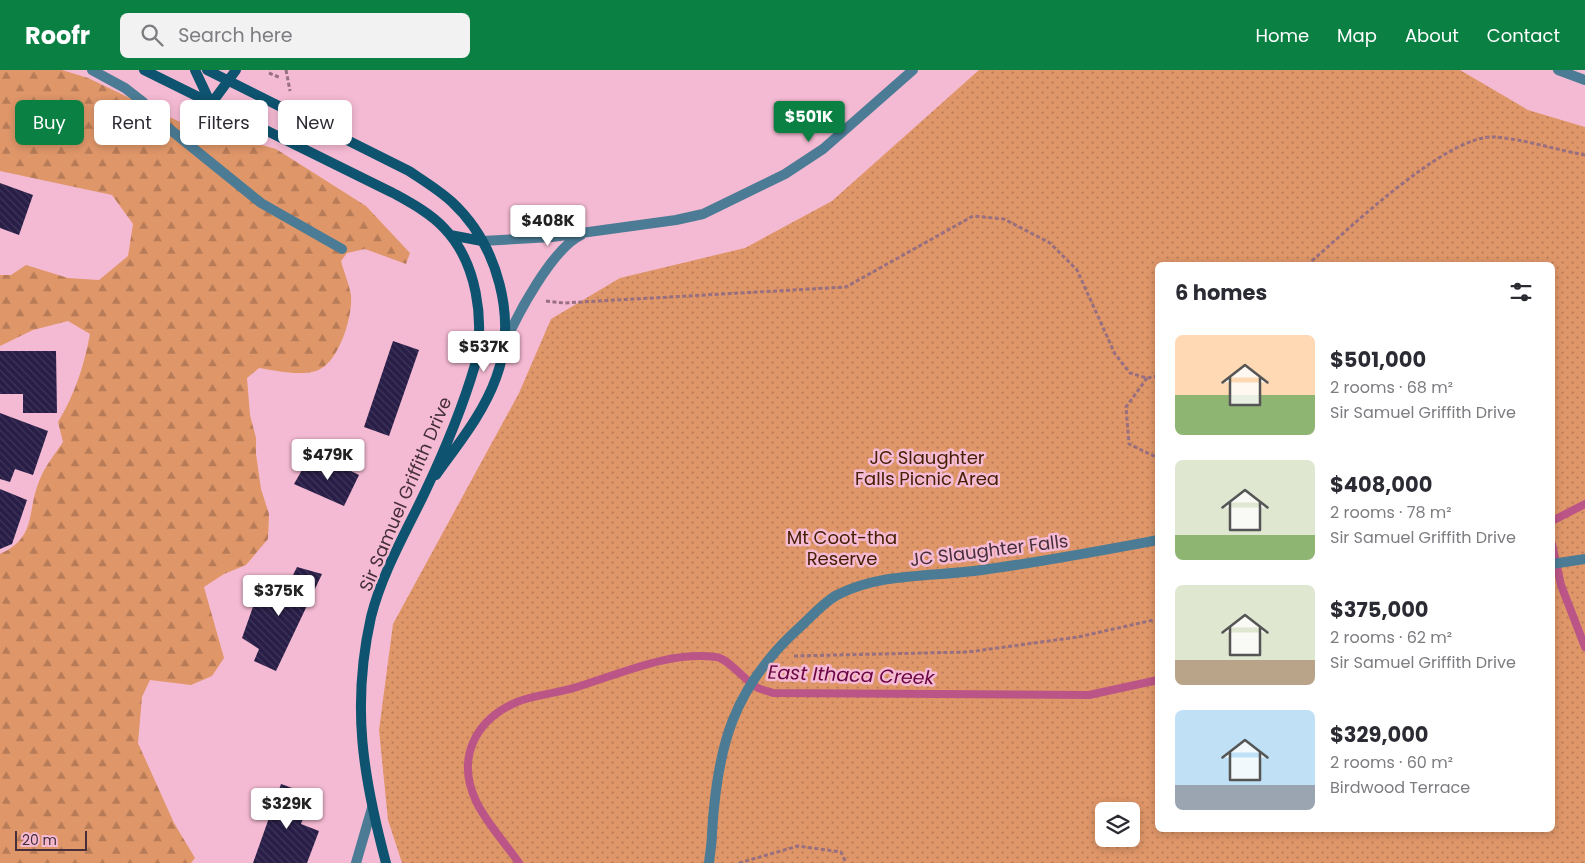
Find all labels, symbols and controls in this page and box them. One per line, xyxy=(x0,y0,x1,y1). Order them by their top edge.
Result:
search box xyxy=(120,13,470,58)
text: Roofr xyxy=(25,19,90,52)
icon: search xyxy=(138,21,166,49)
text: Search here xyxy=(178,22,293,49)
text: Home xyxy=(1255,23,1309,48)
text: Map xyxy=(1337,23,1377,48)
text: About xyxy=(1405,23,1459,48)
text: Contact xyxy=(1487,23,1560,48)
chip: Buy xyxy=(15,100,84,145)
chip: Rent xyxy=(94,100,170,145)
chip: Filters xyxy=(180,100,268,145)
chip: New xyxy=(278,100,352,145)
pin: $501K xyxy=(774,100,844,143)
text: $501K xyxy=(785,105,833,128)
pin: $408K xyxy=(513,204,583,247)
text: $408K xyxy=(521,209,575,232)
text: 6 homes xyxy=(1175,278,1267,307)
icon: filters xyxy=(1507,278,1535,306)
pin: $537K xyxy=(449,330,519,373)
text: $537K xyxy=(459,335,509,358)
text: $501,000 xyxy=(1330,345,1426,374)
icon: home xyxy=(1215,355,1275,415)
text: 2 rooms · 68 m² xyxy=(1330,376,1453,399)
street label: Sir Samuel Griffith Drive xyxy=(353,393,457,595)
text: Sir Samuel Griffith Drive xyxy=(1330,401,1516,424)
pin: $479K xyxy=(293,438,363,481)
text: $479K xyxy=(303,443,353,466)
park label: JC Slaughter Falls Picnic Area xyxy=(855,445,999,491)
text: $408,000 xyxy=(1330,470,1432,499)
icon: home xyxy=(1215,480,1275,540)
text: 2 rooms · 78 m² xyxy=(1330,501,1452,524)
park label: Mt Coot-tha Reserve xyxy=(787,525,897,571)
text: Sir Samuel Griffith Drive xyxy=(1330,526,1516,549)
street label: JC Slaughter Falls xyxy=(908,528,1070,572)
pin: $375K xyxy=(244,574,314,617)
text: $375K xyxy=(254,579,304,602)
text: $375,000 xyxy=(1330,595,1429,624)
icon: home xyxy=(1215,605,1275,665)
text: 2 rooms · 62 m² xyxy=(1330,626,1452,649)
text: Sir Samuel Griffith Drive xyxy=(1330,651,1516,674)
water label: East Ithaca Creek xyxy=(767,659,936,691)
text: $329,000 xyxy=(1330,720,1429,749)
icon: home xyxy=(1215,730,1275,790)
text: 2 rooms · 60 m² xyxy=(1330,751,1453,774)
text: Birdwood Terrace xyxy=(1330,776,1470,799)
pin: $329K xyxy=(252,788,322,830)
text: $329K xyxy=(262,792,312,815)
map controls xyxy=(1095,802,1140,847)
button: layers xyxy=(1095,802,1140,847)
scale bar xyxy=(15,828,88,851)
text: 20 m xyxy=(22,830,57,850)

